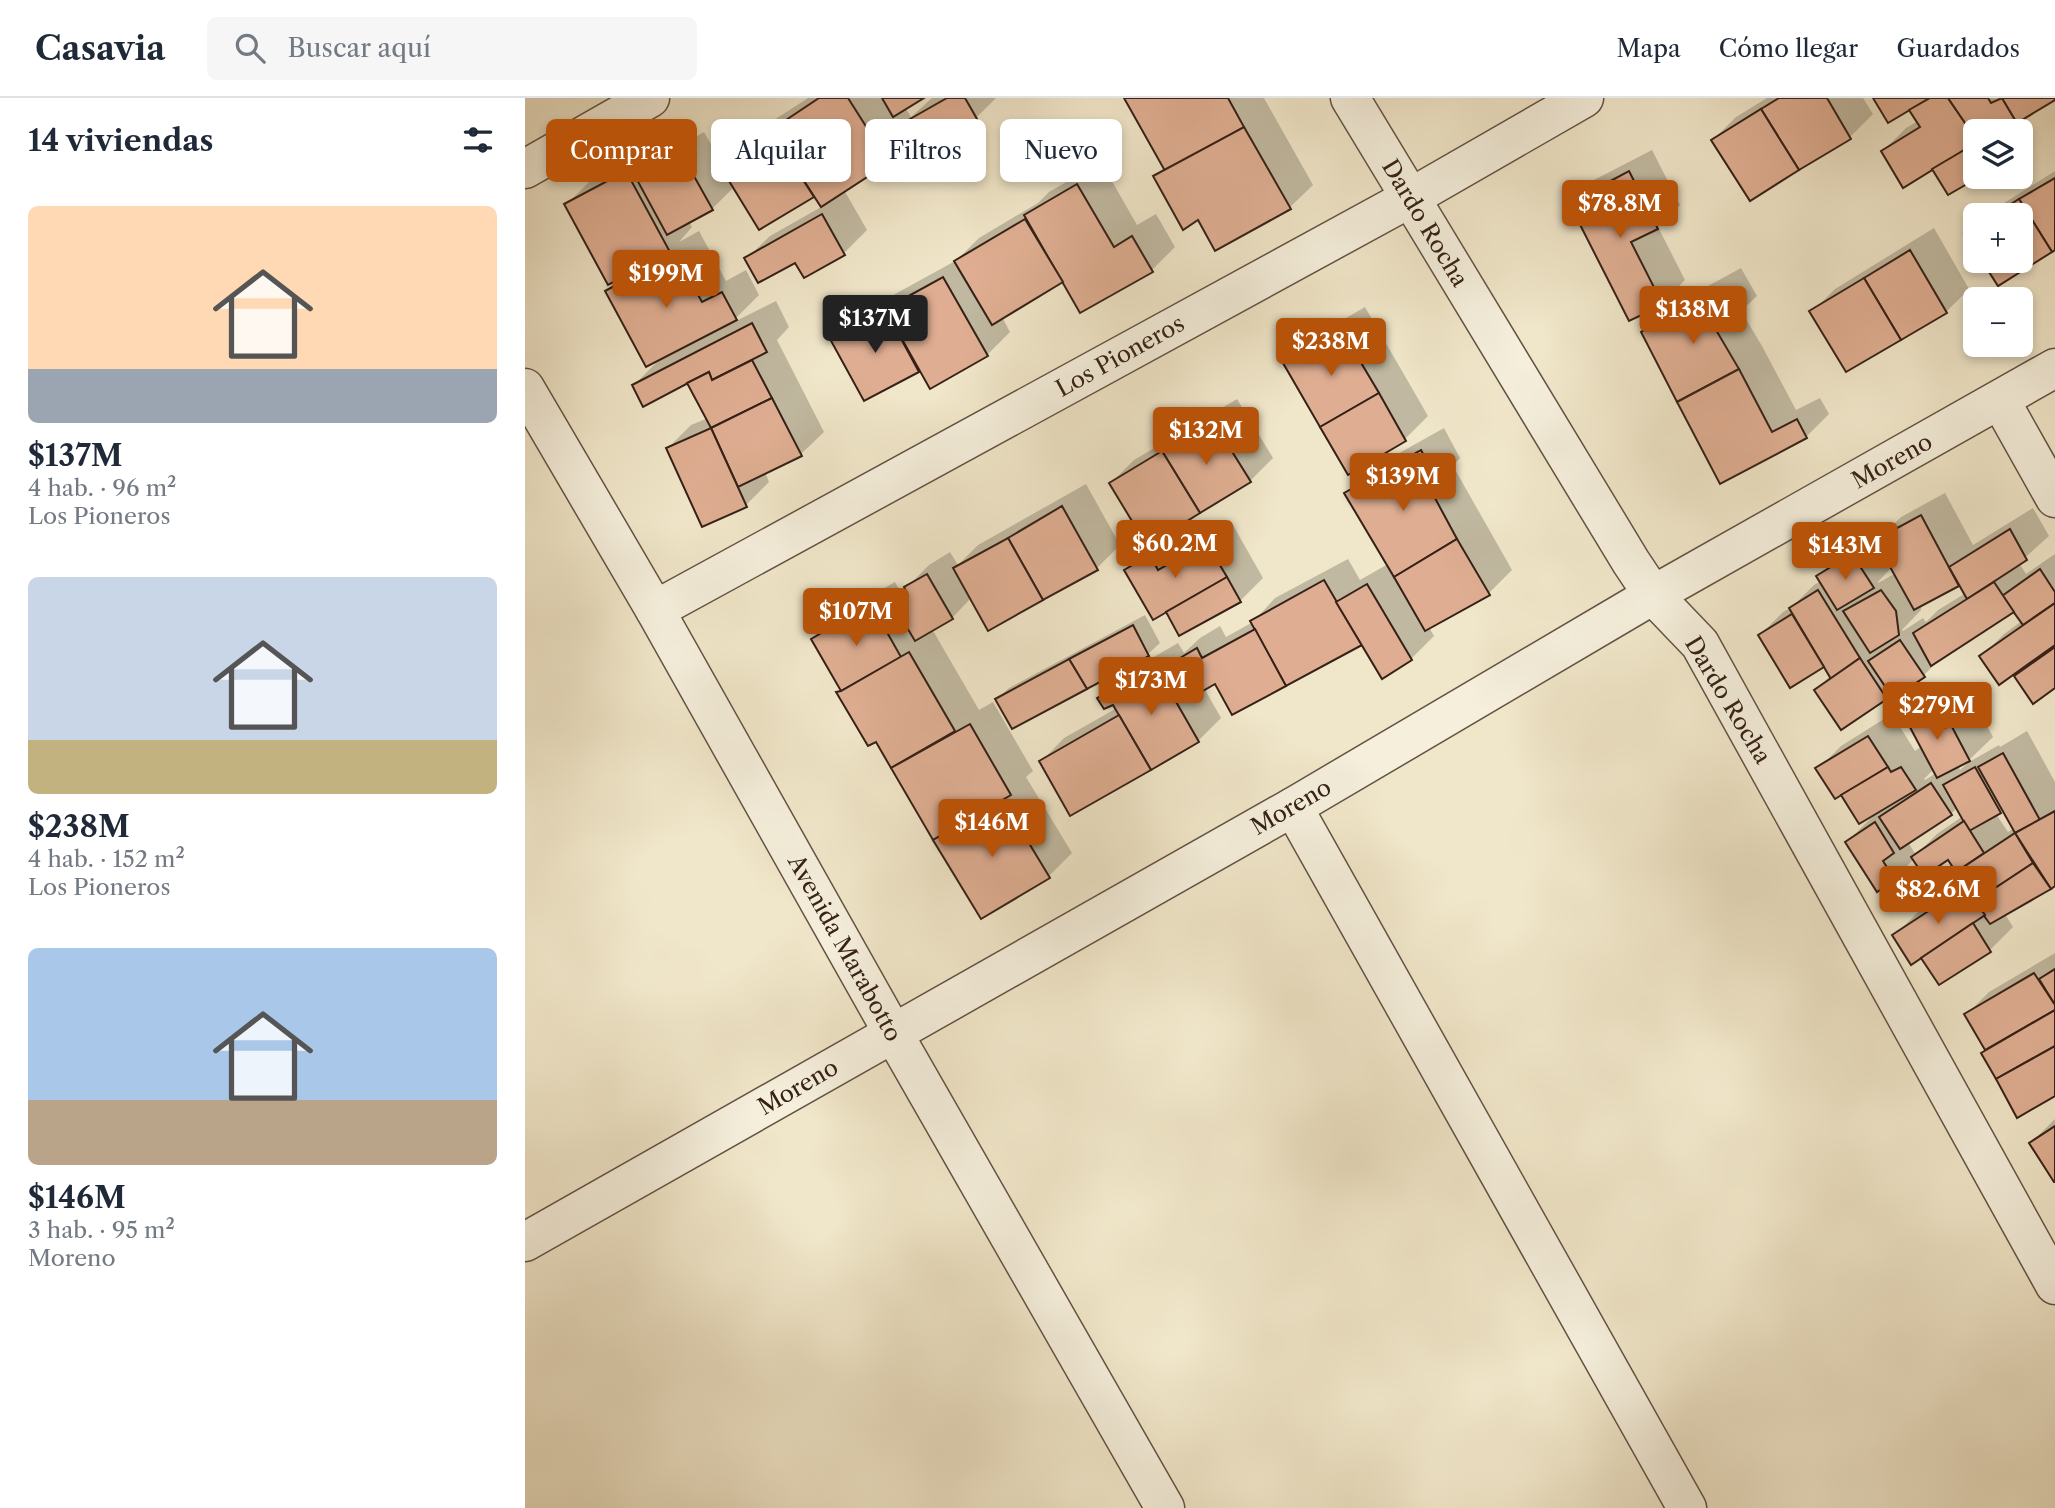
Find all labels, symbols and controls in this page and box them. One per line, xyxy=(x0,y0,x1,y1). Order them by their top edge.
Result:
search box xyxy=(207,17,697,80)
text: Casavia xyxy=(35,28,165,69)
icon: search xyxy=(231,29,269,67)
text: Buscar aquí xyxy=(287,32,431,64)
text: Mapa xyxy=(1616,34,1681,63)
text: Cómo llegar xyxy=(1719,34,1858,63)
text: Guardados xyxy=(1896,34,2020,63)
chip: Comprar xyxy=(546,119,697,182)
chip: Alquilar xyxy=(711,119,851,182)
chip: Filtros xyxy=(865,119,986,182)
chip: Nuevo xyxy=(1000,119,1122,182)
map controls xyxy=(1963,119,2033,357)
button: layers xyxy=(1963,119,2033,189)
icon: filters xyxy=(459,121,497,159)
text: 14 viviendas xyxy=(28,122,214,159)
street label: Dardo Rocha xyxy=(1376,154,1474,293)
pin: $78.8M xyxy=(1563,180,1677,240)
text: $78.8M xyxy=(1578,189,1662,217)
button: + xyxy=(1963,203,2033,273)
pin: $199M xyxy=(617,250,715,310)
icon: home xyxy=(200,251,326,377)
text: $199M xyxy=(628,259,704,287)
pin: $138M xyxy=(1644,286,1742,346)
button: − xyxy=(1963,287,2033,357)
text: $138M xyxy=(1656,295,1730,323)
pin: $137M xyxy=(826,296,924,355)
text: $137M xyxy=(839,304,911,332)
street label: Los Pioneros xyxy=(1051,309,1189,403)
pin: $238M xyxy=(1282,318,1380,378)
text: $238M xyxy=(1292,327,1370,355)
pin: $132M xyxy=(1157,408,1255,467)
text: $132M xyxy=(1169,416,1243,444)
street label: Moreno xyxy=(1847,428,1937,494)
text: $137M xyxy=(28,437,123,474)
pin: $139M xyxy=(1354,454,1452,513)
text: $139M xyxy=(1366,462,1440,490)
text: 4 hab. · 96 m² xyxy=(28,474,176,502)
text: Los Pioneros xyxy=(28,502,170,530)
pin: $60.2M xyxy=(1118,520,1232,580)
pin: $143M xyxy=(1796,522,1894,582)
text: $60.2M xyxy=(1132,529,1218,557)
text: $143M xyxy=(1808,531,1882,559)
pin: $107M xyxy=(807,588,905,648)
text: $107M xyxy=(819,597,893,625)
icon: home xyxy=(200,622,326,748)
street label: Dardo Rocha xyxy=(1679,631,1777,770)
pin: $173M xyxy=(1102,658,1200,717)
text: $173M xyxy=(1115,666,1187,694)
pin: $279M xyxy=(1888,682,1986,742)
text: $279M xyxy=(1899,691,1975,719)
street label: Moreno xyxy=(1246,773,1336,841)
pin: $146M xyxy=(943,800,1041,859)
text: $238M xyxy=(28,808,130,845)
text: $146M xyxy=(955,808,1030,836)
text: 4 hab. · 152 m² xyxy=(28,845,185,873)
street label: Avenida Marabotto xyxy=(782,849,908,1046)
pin: $82.6M xyxy=(1881,866,1995,926)
text: Los Pioneros xyxy=(28,873,170,901)
text: $82.6M xyxy=(1895,875,1981,903)
icon: home xyxy=(200,993,326,1119)
street label: Moreno xyxy=(753,1053,843,1121)
text: $146M xyxy=(28,1179,126,1216)
text: 3 hab. · 95 m² xyxy=(28,1216,175,1244)
text: Moreno xyxy=(28,1244,116,1272)

